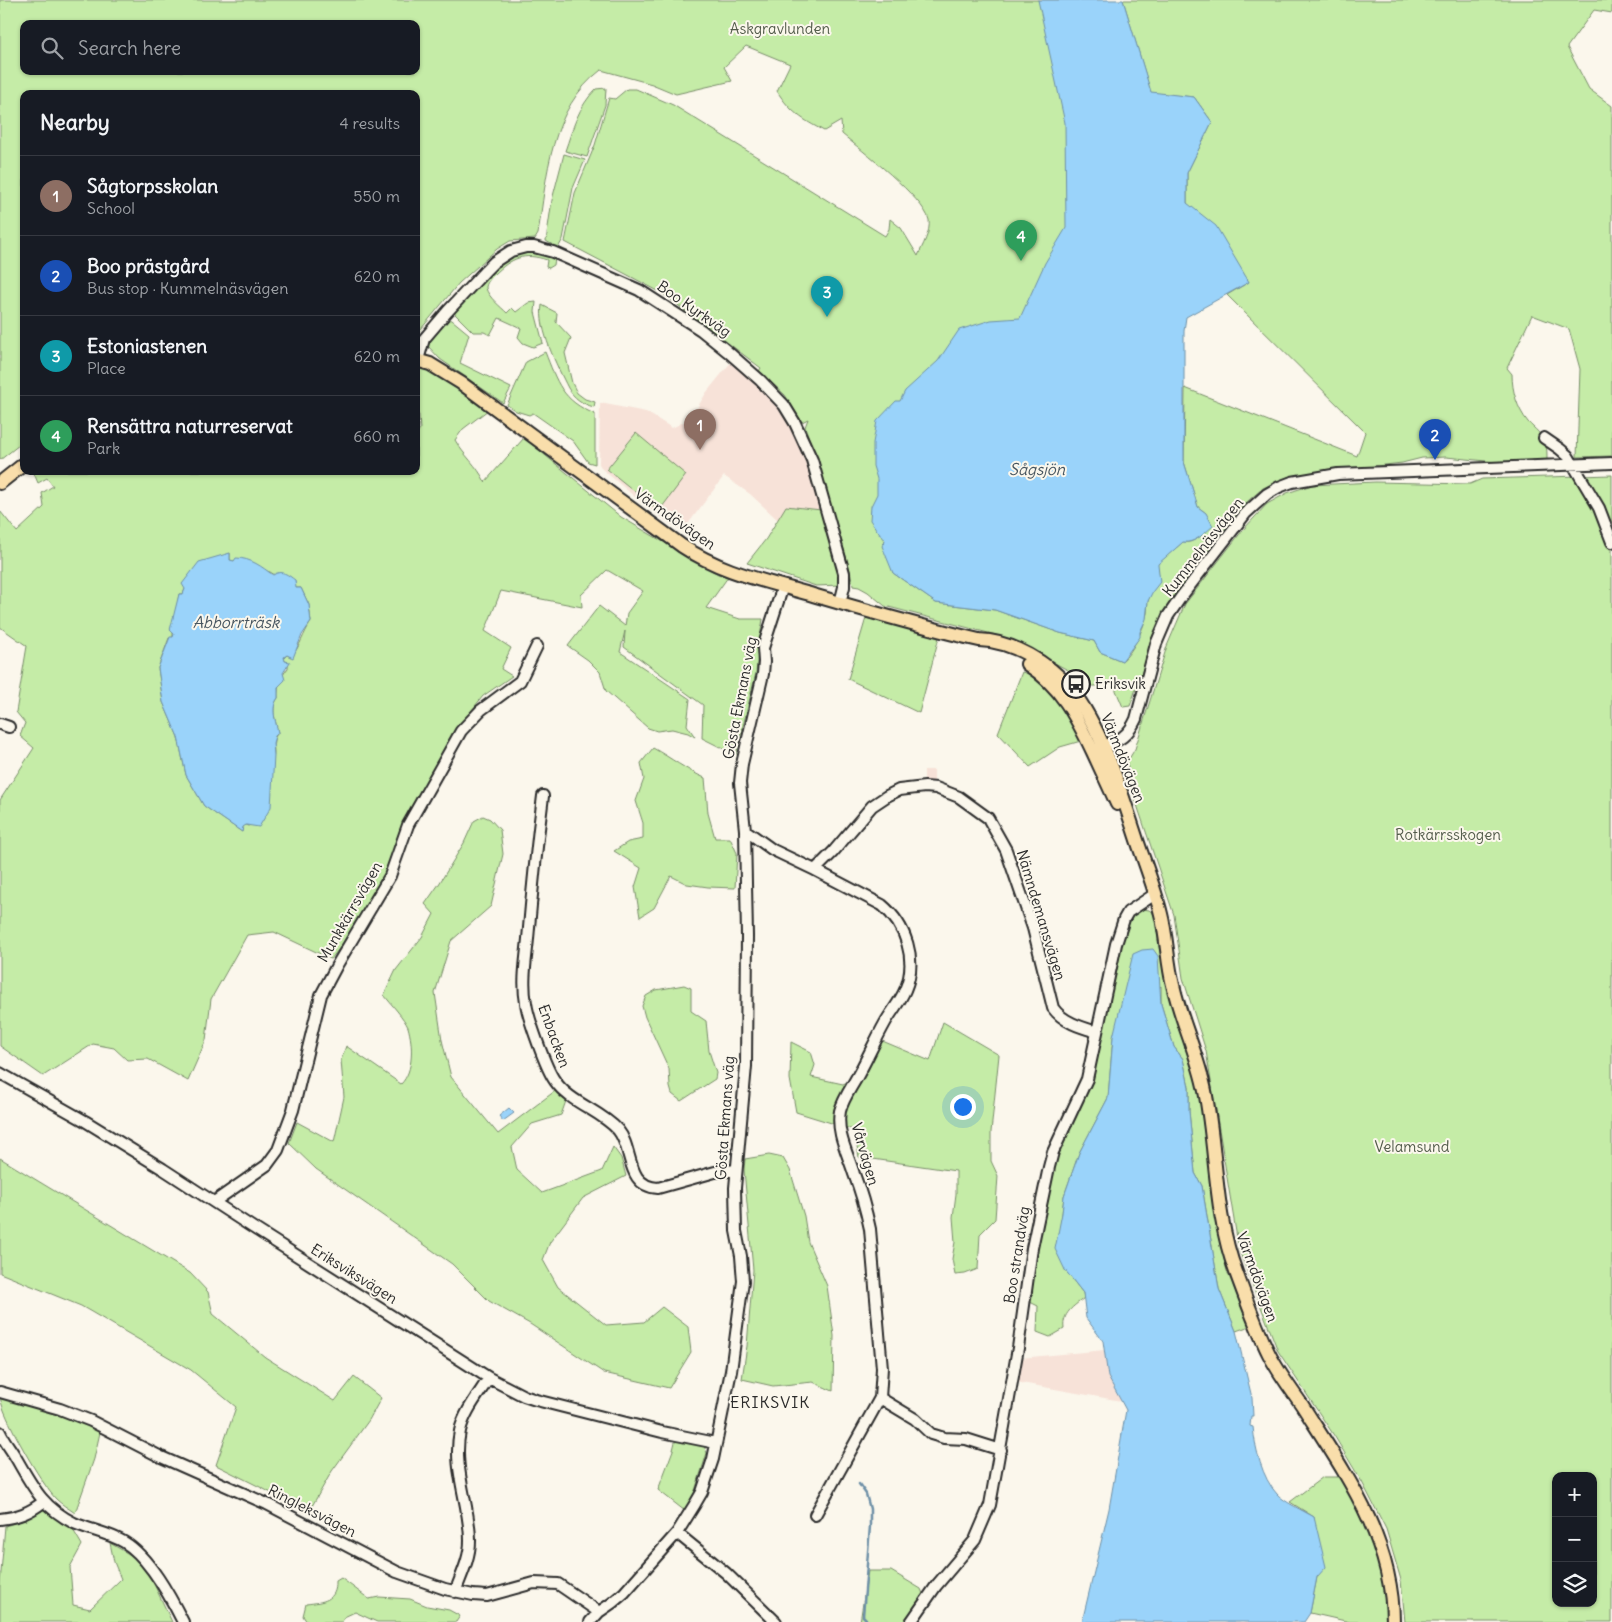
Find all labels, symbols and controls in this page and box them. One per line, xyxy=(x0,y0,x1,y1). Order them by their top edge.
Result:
park label: Askgravlunden xyxy=(730,19,831,38)
search box xyxy=(20,20,420,75)
icon: search xyxy=(38,34,66,62)
text: Search here xyxy=(78,36,181,60)
text: Nearby xyxy=(40,109,110,136)
text: 4 results xyxy=(339,113,400,133)
text: Sågtorpsskolan xyxy=(87,174,218,198)
text: 1 xyxy=(53,186,59,206)
text: 550 m xyxy=(353,186,400,206)
text: School xyxy=(87,198,135,218)
pin: 4 xyxy=(1005,220,1037,261)
text: Boo prästgård xyxy=(87,254,210,278)
text: 2 xyxy=(52,266,60,286)
text: 620 m xyxy=(354,266,400,286)
street label: Boo Kyrkväg xyxy=(654,276,735,341)
pin: 3 xyxy=(811,276,843,317)
text: Bus stop · Kummelnäsvägen xyxy=(87,278,288,298)
text: Estoniastenen xyxy=(87,334,207,358)
text: 3 xyxy=(51,346,61,366)
text: 620 m xyxy=(354,346,400,366)
text: Place xyxy=(87,358,126,378)
pin: 1 xyxy=(684,409,716,450)
text: Rensättra naturreservat xyxy=(87,414,293,438)
pin: 2 xyxy=(1419,419,1451,460)
text: 4 xyxy=(51,426,61,446)
text: 660 m xyxy=(353,426,400,446)
text: Park xyxy=(87,438,120,458)
water label: Sågsjön xyxy=(1009,459,1066,479)
street label: Värmdövägen xyxy=(631,484,720,554)
street label: Kummelnäsvägen xyxy=(1158,493,1247,600)
water label: Abborrträsk xyxy=(193,612,281,632)
street label: Gösta Ekmans väg xyxy=(718,635,761,761)
bus stop icon: Eriksvik xyxy=(1061,669,1091,699)
place label: Eriksvik xyxy=(1095,674,1146,693)
street label: Värmdövägen xyxy=(1097,710,1150,806)
park label: Rotkärrsskogen xyxy=(1395,825,1501,844)
street label: Nämndemansvägen xyxy=(1013,847,1070,983)
street label: Munkkärrsvägen xyxy=(313,858,386,966)
street label: Enbacken xyxy=(534,1002,575,1070)
street label: Gösta Ekmans väg xyxy=(711,1055,738,1181)
your location xyxy=(950,1094,976,1120)
street label: Vårvägen xyxy=(847,1120,884,1188)
park label: Velamsund xyxy=(1374,1137,1450,1156)
street label: Boo strandväg xyxy=(999,1205,1034,1305)
street label: Värmdövägen xyxy=(1232,1229,1283,1325)
street label: Eriksviksvägen xyxy=(307,1239,401,1308)
district label: ERIKSVIK xyxy=(730,1392,810,1412)
map controls xyxy=(1552,1472,1597,1607)
button: + xyxy=(1552,1472,1597,1517)
street label: Ringleksvägen xyxy=(265,1480,360,1541)
button: − xyxy=(1552,1517,1597,1562)
button: layers xyxy=(1552,1562,1597,1607)

